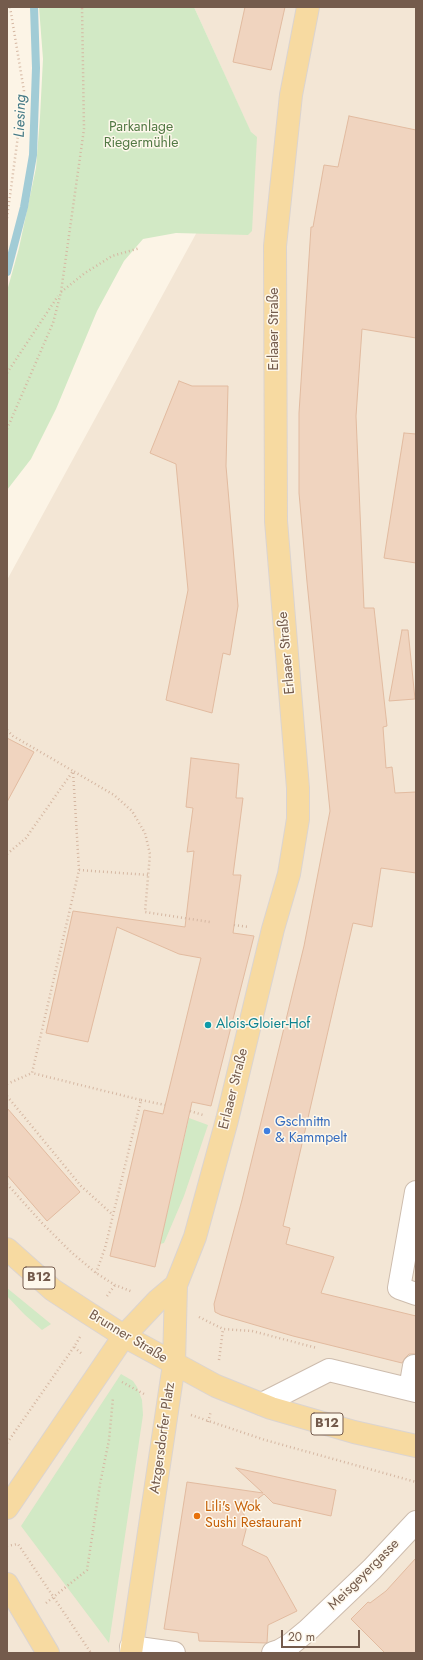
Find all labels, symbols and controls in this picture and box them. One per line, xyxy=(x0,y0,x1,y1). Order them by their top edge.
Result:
water label: Liesing xyxy=(11,94,31,138)
park label: Parkanlage Riegermühle xyxy=(104,120,178,152)
street label: Erlaaer Straße xyxy=(267,287,283,371)
street label: Erlaaer Straße xyxy=(275,611,299,695)
place label: Alois-Gloier-Hof xyxy=(216,1017,310,1033)
marker: Alois-Gloier-Hof xyxy=(203,1020,213,1030)
street label: Erlaaer Straße xyxy=(216,1047,252,1131)
place label: Gschnittn & Kammpelt xyxy=(275,1115,347,1148)
marker: Gschnittn & Kammpelt xyxy=(262,1126,272,1136)
road number: B12 xyxy=(23,1267,55,1289)
street label: Brunner Straße xyxy=(86,1307,170,1367)
street label: Atzgersdorfer Platz xyxy=(147,1381,179,1495)
road number: B12 xyxy=(311,1413,343,1435)
place label: Lili's Wok Sushi Restaurant xyxy=(205,1500,301,1532)
marker: Lili's Wok Sushi Restaurant xyxy=(192,1511,202,1521)
street label: Meisgeyergasse xyxy=(325,1536,403,1614)
scale bar xyxy=(283,1622,362,1648)
text: 20 m xyxy=(288,1628,315,1646)

